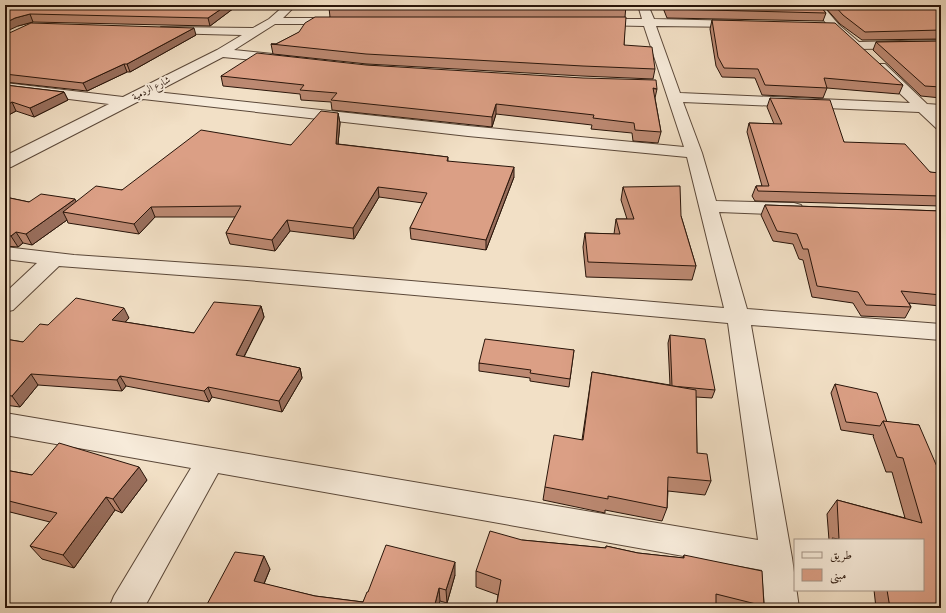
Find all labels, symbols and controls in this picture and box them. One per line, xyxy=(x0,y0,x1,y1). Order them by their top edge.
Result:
street label: شارع الردمية xyxy=(130,73,174,106)
legend xyxy=(794,539,924,591)
text: طريق xyxy=(830,547,852,563)
text: مبنى xyxy=(830,567,846,584)

